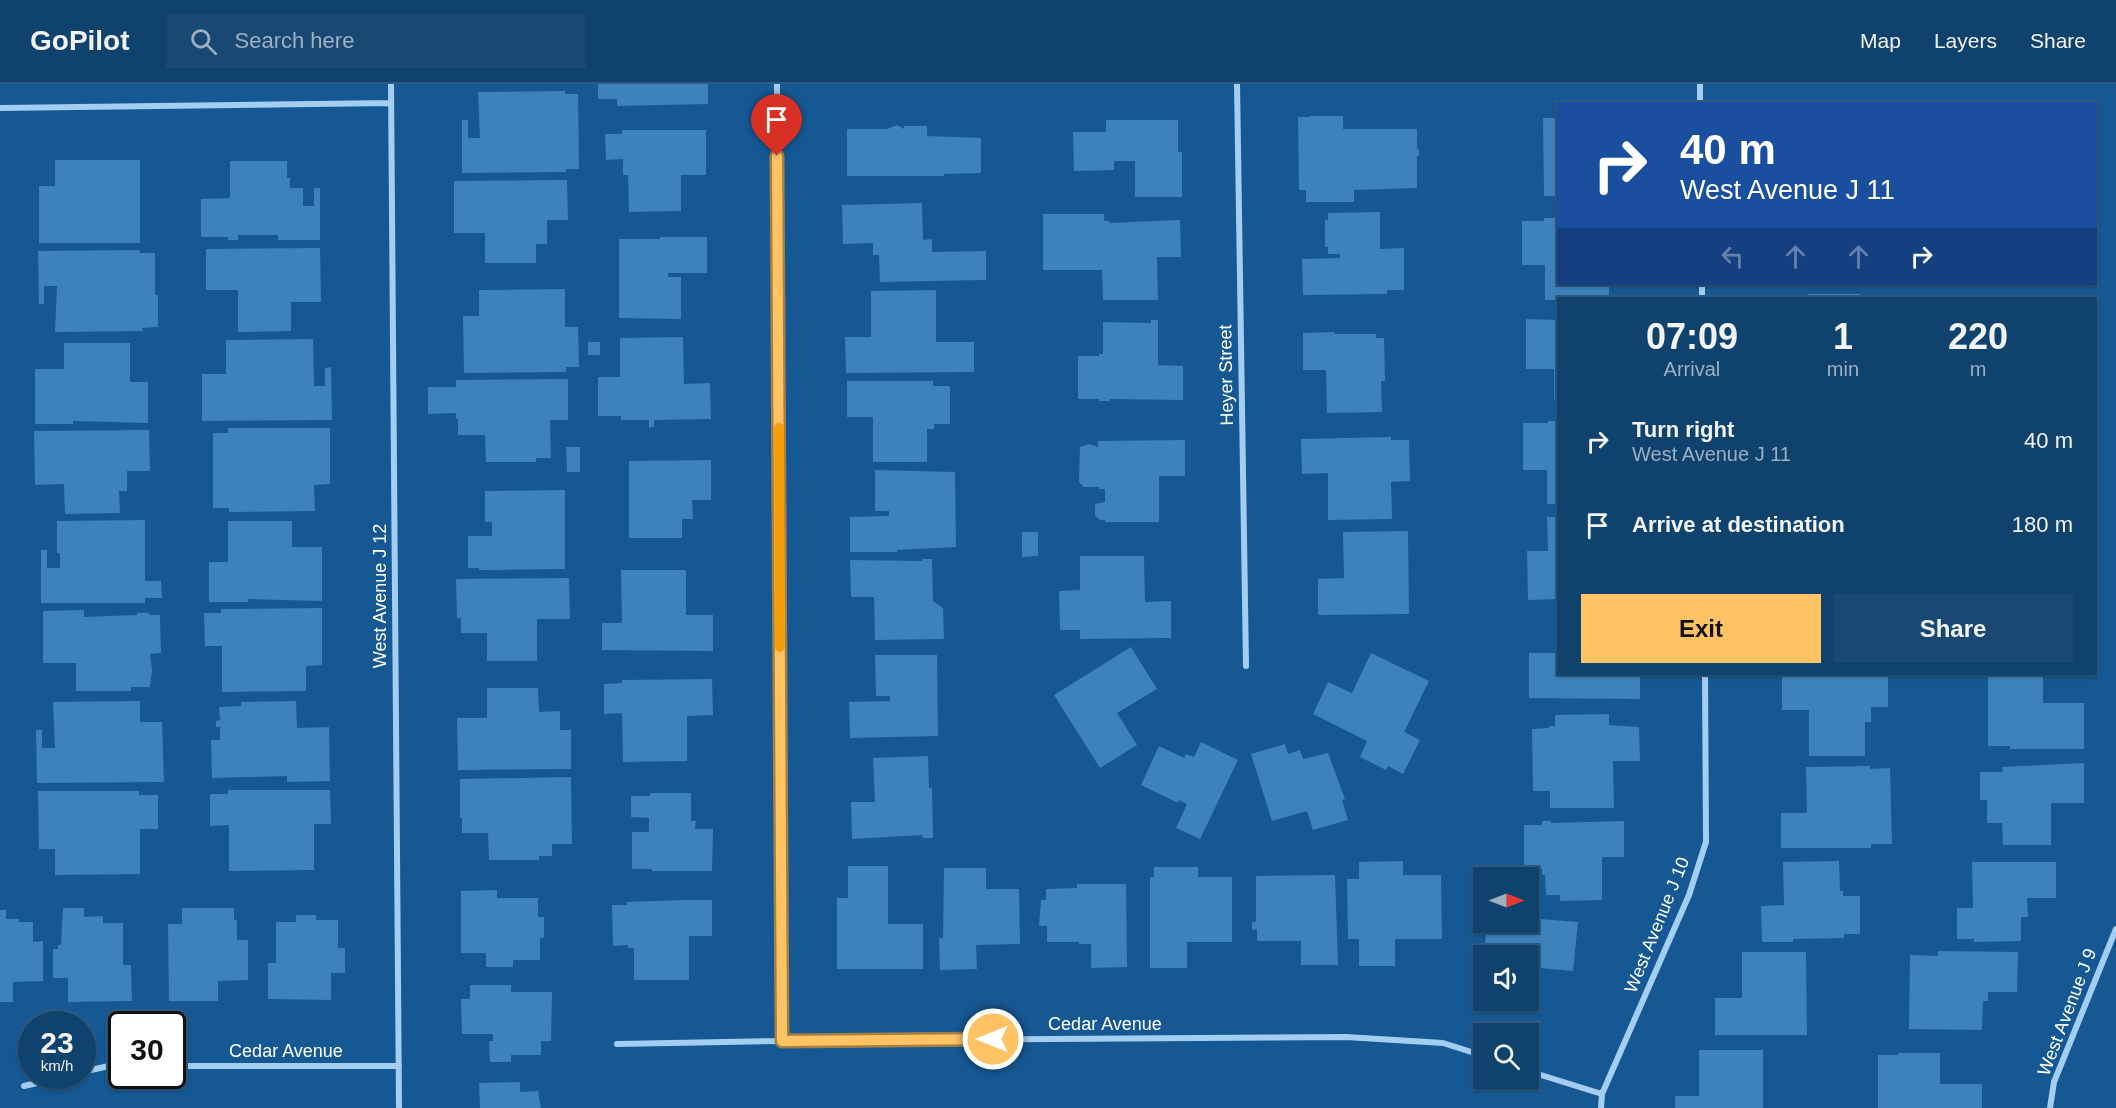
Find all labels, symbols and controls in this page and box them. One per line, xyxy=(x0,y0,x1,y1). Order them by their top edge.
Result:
search box xyxy=(166,14,586,68)
text: GoPilot xyxy=(30,25,130,56)
icon: search xyxy=(187,25,220,58)
text: Search here xyxy=(235,28,354,53)
text: Map xyxy=(1860,29,1901,52)
text: Layers xyxy=(1934,29,1997,52)
text: Share xyxy=(2030,29,2086,52)
pin xyxy=(751,94,802,156)
icon: arrive xyxy=(760,103,793,136)
icon: right xyxy=(1581,126,1659,204)
text: 40 m xyxy=(1680,126,1776,173)
text: West Avenue J 11 xyxy=(1680,175,1895,205)
icon: left xyxy=(1716,240,1749,273)
icon: ahead xyxy=(1779,240,1812,273)
icon: ahead xyxy=(1842,240,1875,273)
icon: right xyxy=(1905,240,1938,273)
text: 07:09 xyxy=(1646,316,1738,357)
text: 1 xyxy=(1833,316,1853,357)
text: 220 xyxy=(1948,316,2008,357)
street label: Heyer Street xyxy=(1215,324,1237,426)
text: Arrival xyxy=(1664,358,1720,380)
text: min xyxy=(1827,358,1859,380)
text: m xyxy=(1970,358,1986,380)
text: Turn right xyxy=(1632,417,1734,442)
icon: right xyxy=(1581,425,1614,458)
text: 40 m xyxy=(2024,428,2073,453)
text: West Avenue J 11 xyxy=(1632,443,1791,465)
icon: arrive xyxy=(1581,509,1614,542)
text: Arrive at destination xyxy=(1632,512,1845,537)
text: 180 m xyxy=(2012,512,2073,537)
street label: West Avenue J 12 xyxy=(370,524,390,668)
button: Exit xyxy=(1581,594,1821,663)
button: Share xyxy=(1833,594,2073,663)
street label: West Avenue J 10 xyxy=(1621,854,1693,996)
north arrow xyxy=(1473,867,1539,933)
map controls xyxy=(1473,867,1539,1089)
button: sound xyxy=(1473,945,1539,1011)
street label: West Avenue J 9 xyxy=(2034,946,2100,1078)
position arrow xyxy=(961,1007,1025,1071)
speed limit sign: 30 xyxy=(108,1011,186,1089)
street label: Cedar Avenue xyxy=(1048,1014,1162,1034)
button: search xyxy=(1473,1023,1539,1089)
text: 23 xyxy=(40,1026,74,1059)
street label: Cedar Avenue xyxy=(229,1041,343,1061)
text: km/h xyxy=(41,1057,73,1074)

